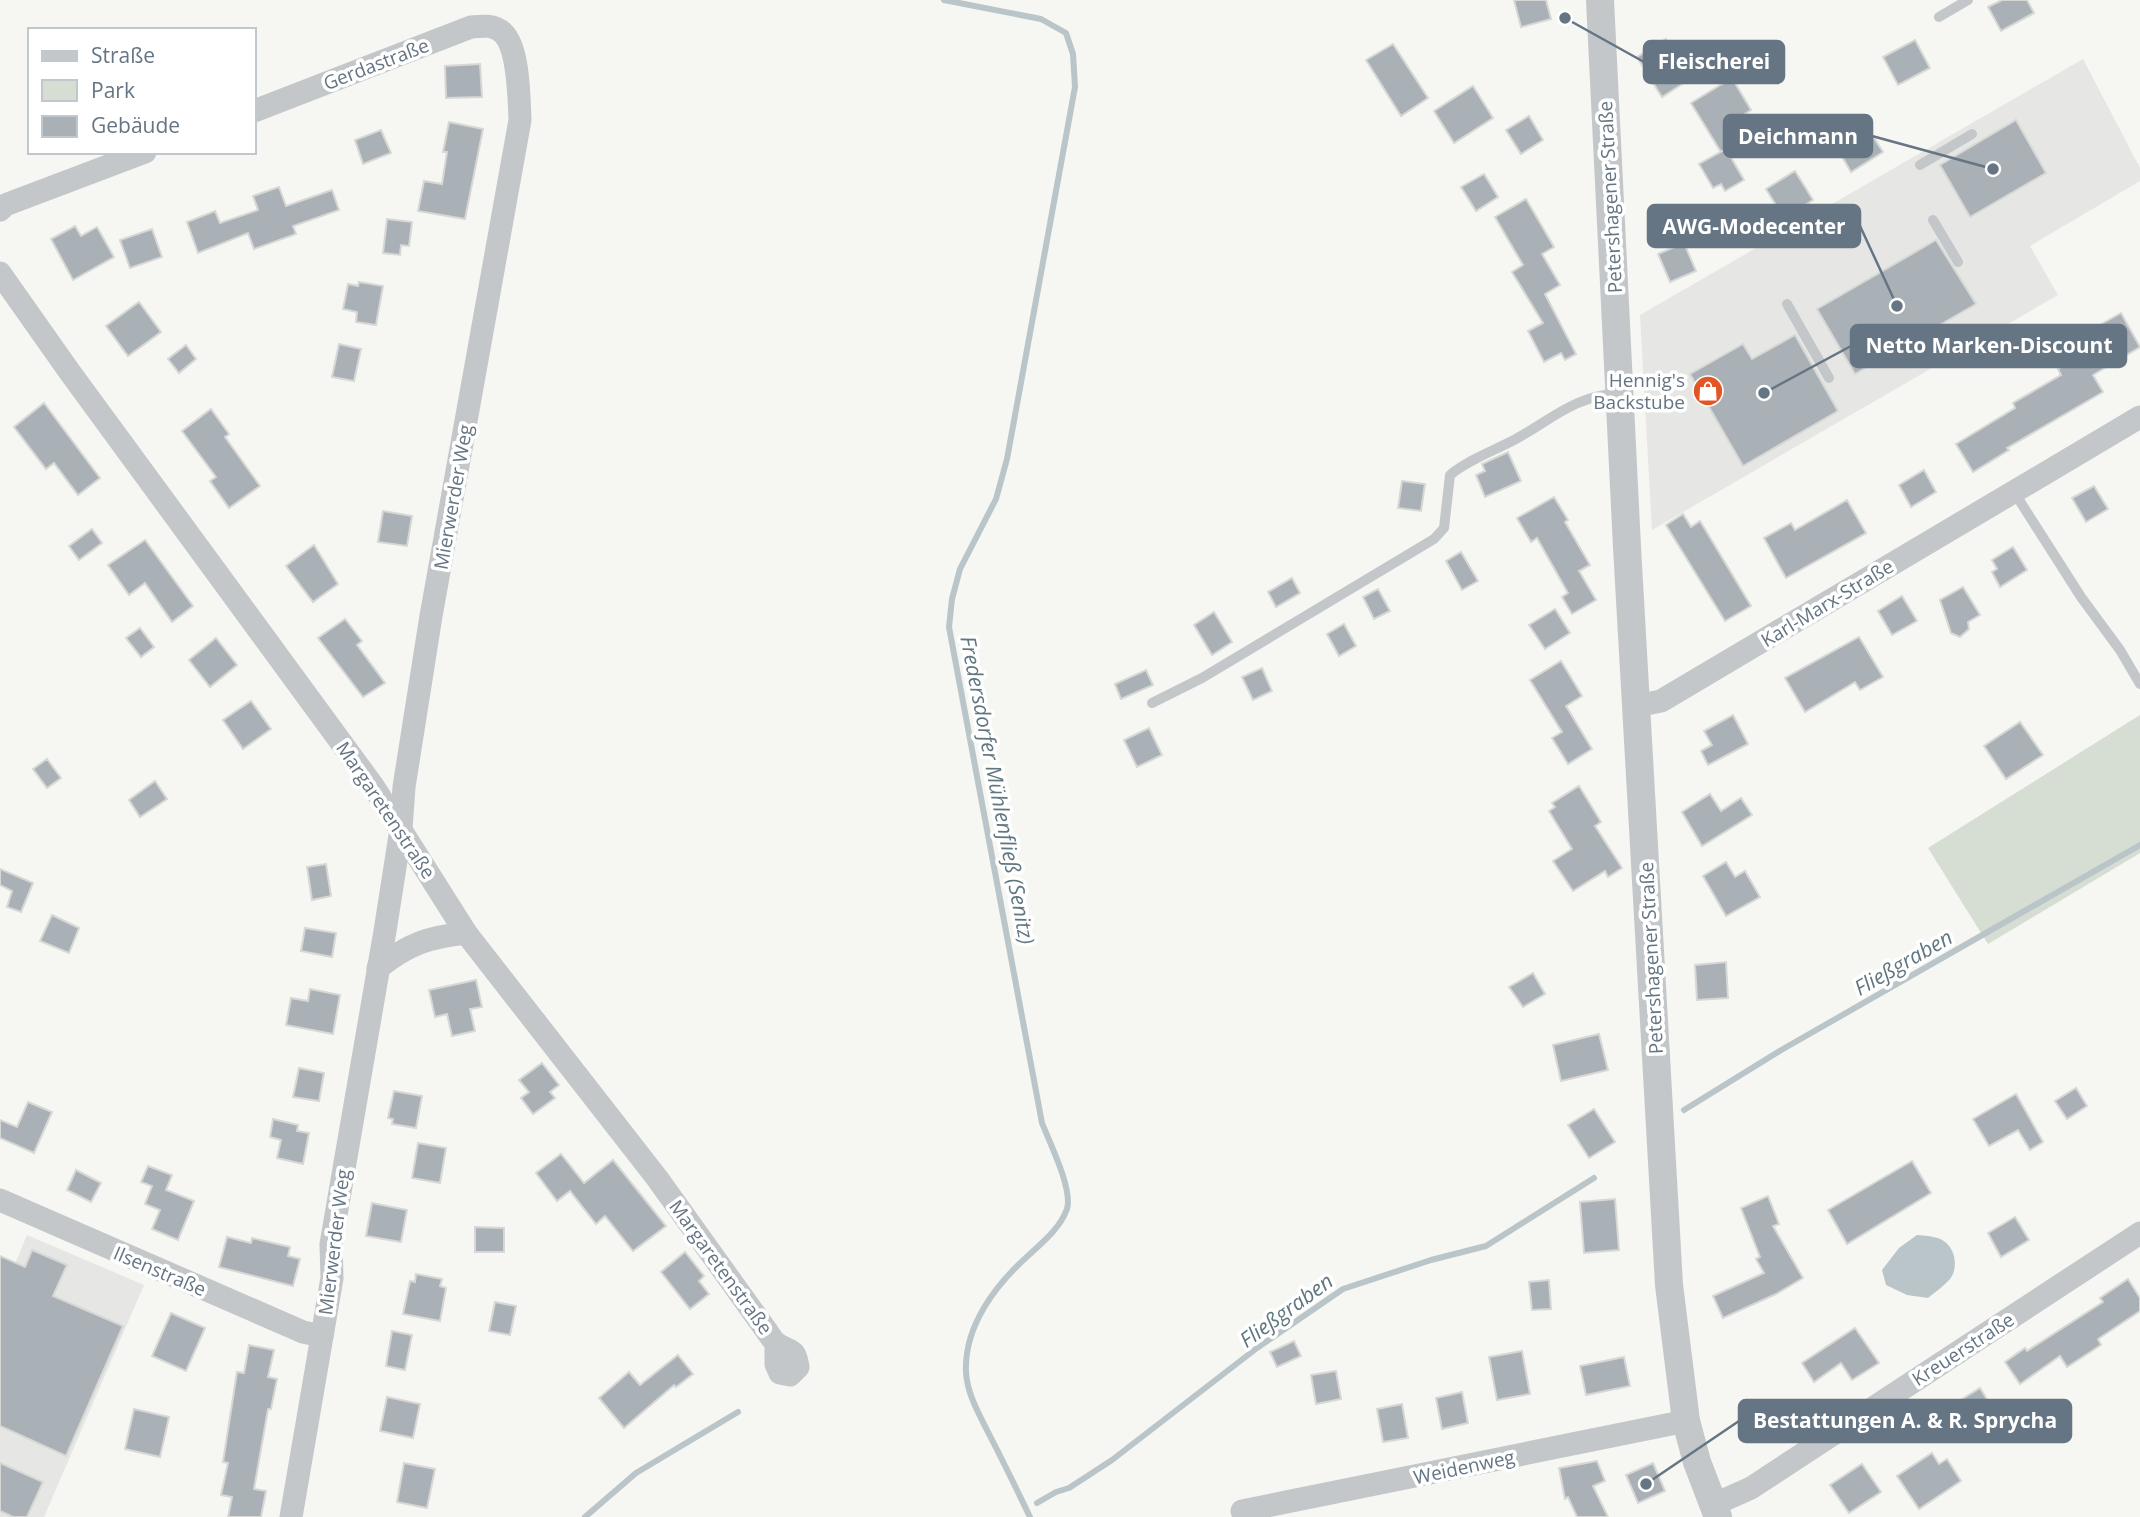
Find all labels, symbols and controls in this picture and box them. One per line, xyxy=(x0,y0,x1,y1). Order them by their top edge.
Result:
legend xyxy=(28,28,256,154)
street label: Gerdastraße xyxy=(319,32,433,96)
text: Straße xyxy=(91,41,155,69)
callout: Fleischerei xyxy=(1644,41,1784,83)
text: Fleischerei xyxy=(1658,47,1770,75)
text: Park xyxy=(91,76,135,104)
street label: Petershagener Straße xyxy=(1592,100,1628,294)
text: Gebäude xyxy=(91,111,180,139)
callout: Deichmann xyxy=(1724,115,1872,157)
text: Deichmann xyxy=(1738,122,1858,150)
callout: AWG-Modecenter xyxy=(1648,205,1860,247)
text: AWG-Modecenter xyxy=(1662,212,1846,240)
callout: Netto Marken-Discount xyxy=(1851,325,2126,367)
text: Netto Marken-Discount xyxy=(1865,331,2113,359)
place label: Hennig's Backstube xyxy=(1593,367,1685,415)
shop icon: Hennig's Backstube xyxy=(1691,374,1725,408)
street label: Mierwerder Weg xyxy=(427,422,479,572)
street label: Karl-Marx-Straße xyxy=(1756,553,1898,653)
water label: Fredersdorfer Mühlenfließ (Senitz) xyxy=(954,634,1042,946)
street label: Margaretenstraße xyxy=(330,736,442,884)
street label: Petershagener Straße xyxy=(1633,861,1669,1055)
water label: Fließgraben xyxy=(1849,923,1957,1001)
street label: Mierwerder Weg xyxy=(312,1167,356,1317)
street label: Margaretenstraße xyxy=(663,1194,779,1340)
street label: Ilsenstraße xyxy=(110,1240,210,1302)
water label: Fließgraben xyxy=(1234,1267,1338,1353)
street label: Kreuerstraße xyxy=(1907,1306,2019,1392)
callout: Bestattungen A. & R. Sprycha xyxy=(1739,1400,2071,1442)
text: Bestattungen A. & R. Sprycha xyxy=(1753,1406,2057,1434)
street label: Weidenweg xyxy=(1411,1444,1517,1490)

